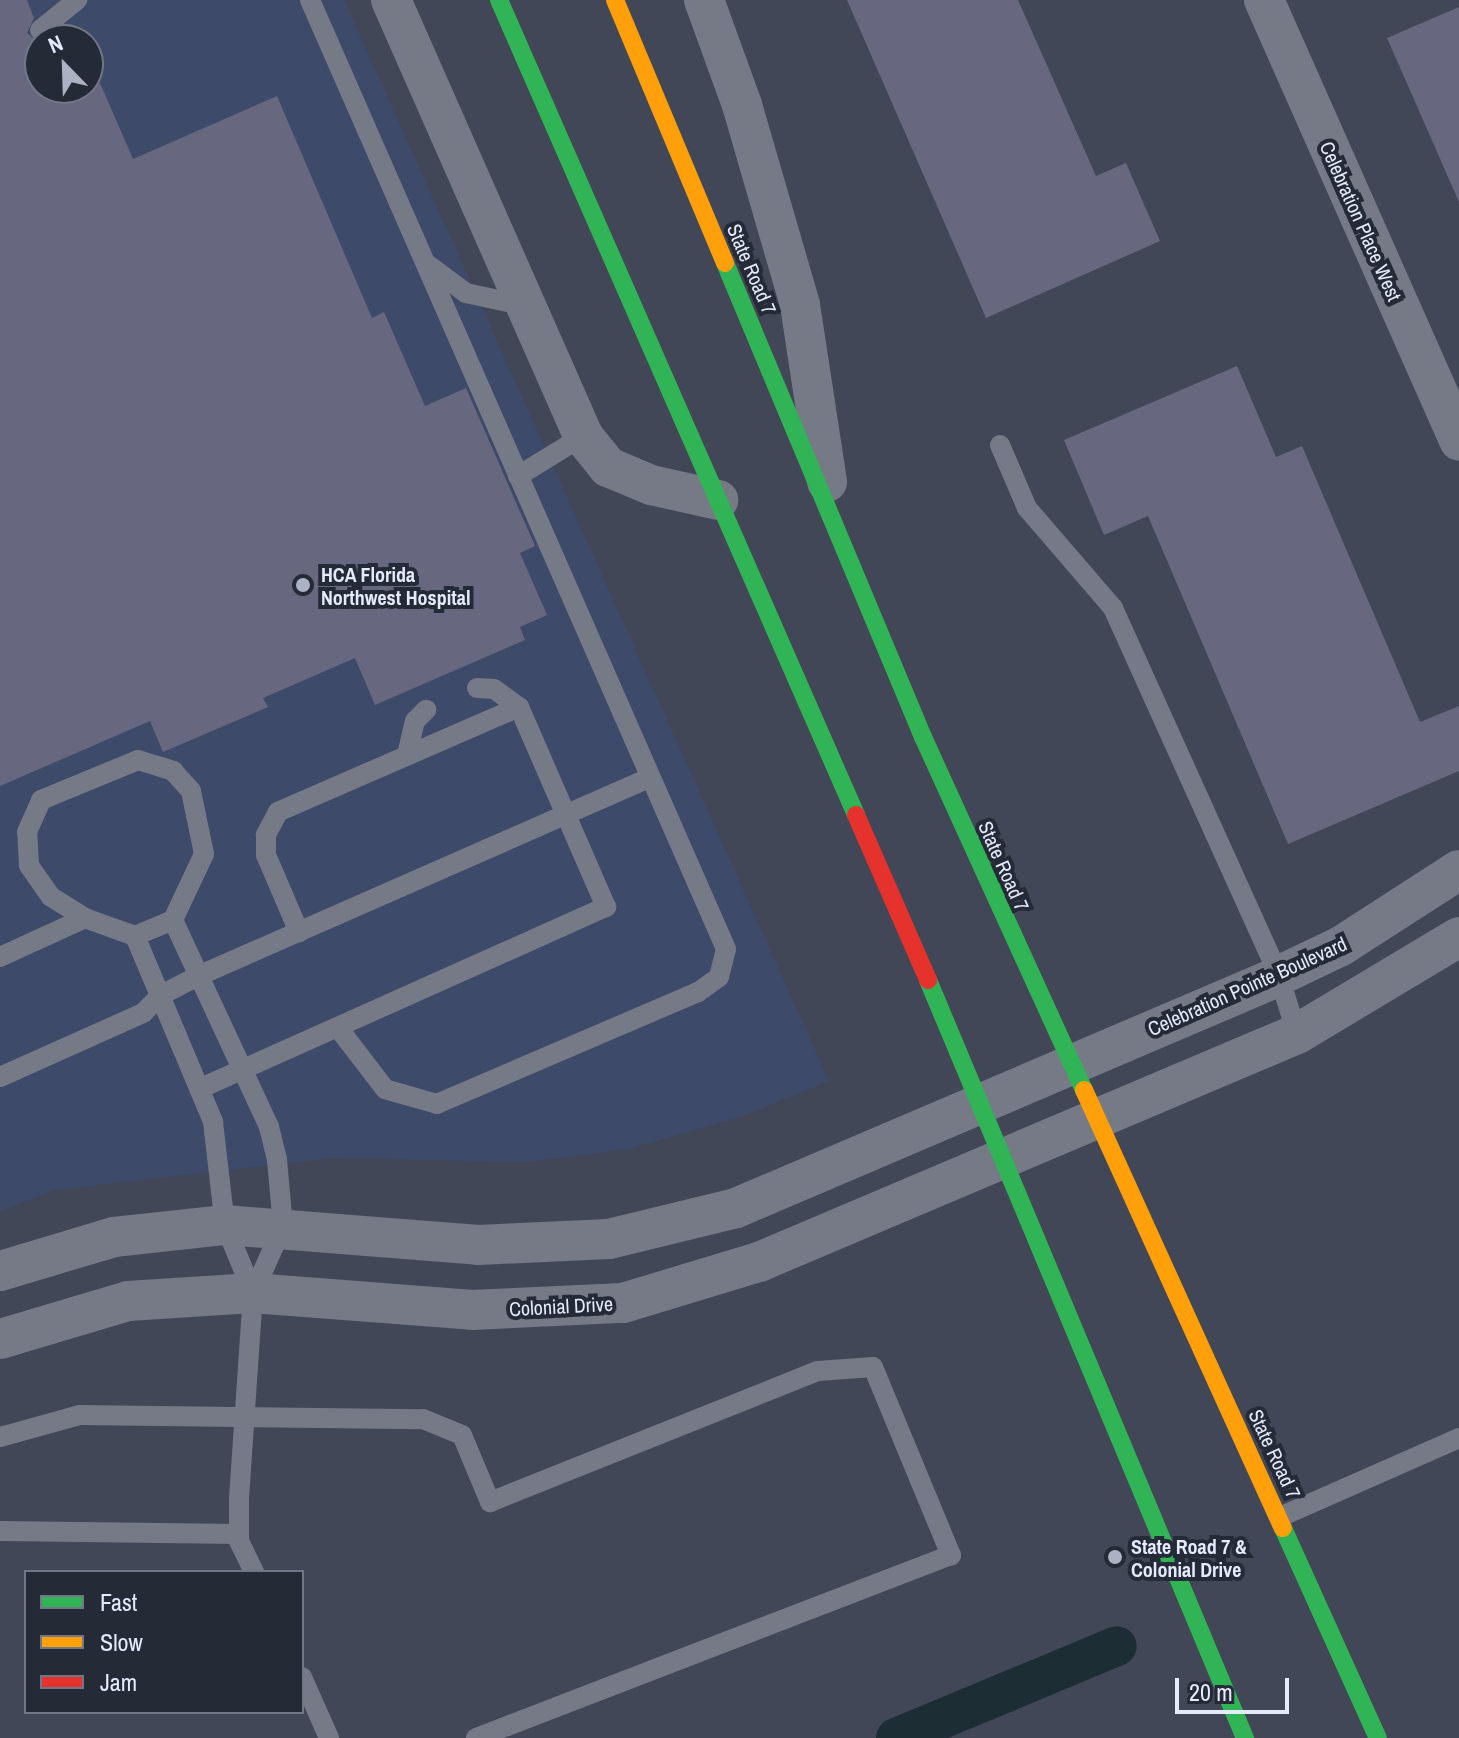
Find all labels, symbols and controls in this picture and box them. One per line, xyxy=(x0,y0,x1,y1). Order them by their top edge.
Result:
north arrow xyxy=(24,24,104,104)
text: N xyxy=(44,27,67,60)
street label: Celebration Place West xyxy=(1315,138,1407,304)
street label: State Road 7 xyxy=(722,220,782,318)
place label: HCA Florida Northwest Hospital xyxy=(321,562,470,609)
marker: HCA Florida Northwest Hospital xyxy=(292,574,314,596)
street label: State Road 7 xyxy=(974,817,1034,915)
street label: Celebration Pointe Boulevard xyxy=(1144,931,1350,1041)
street label: Colonial Drive xyxy=(508,1291,614,1321)
street label: State Road 7 xyxy=(1244,1406,1306,1502)
place label: State Road 7 & Colonial Drive xyxy=(1131,1534,1247,1581)
marker: State Road 7 & Colonial Drive xyxy=(1106,1548,1124,1566)
legend xyxy=(24,1570,304,1714)
text: Fast xyxy=(100,1586,137,1618)
text: Slow xyxy=(100,1626,143,1658)
scale bar xyxy=(1179,1662,1293,1712)
text: Jam xyxy=(100,1666,137,1698)
text: 20 m xyxy=(1189,1676,1233,1708)

